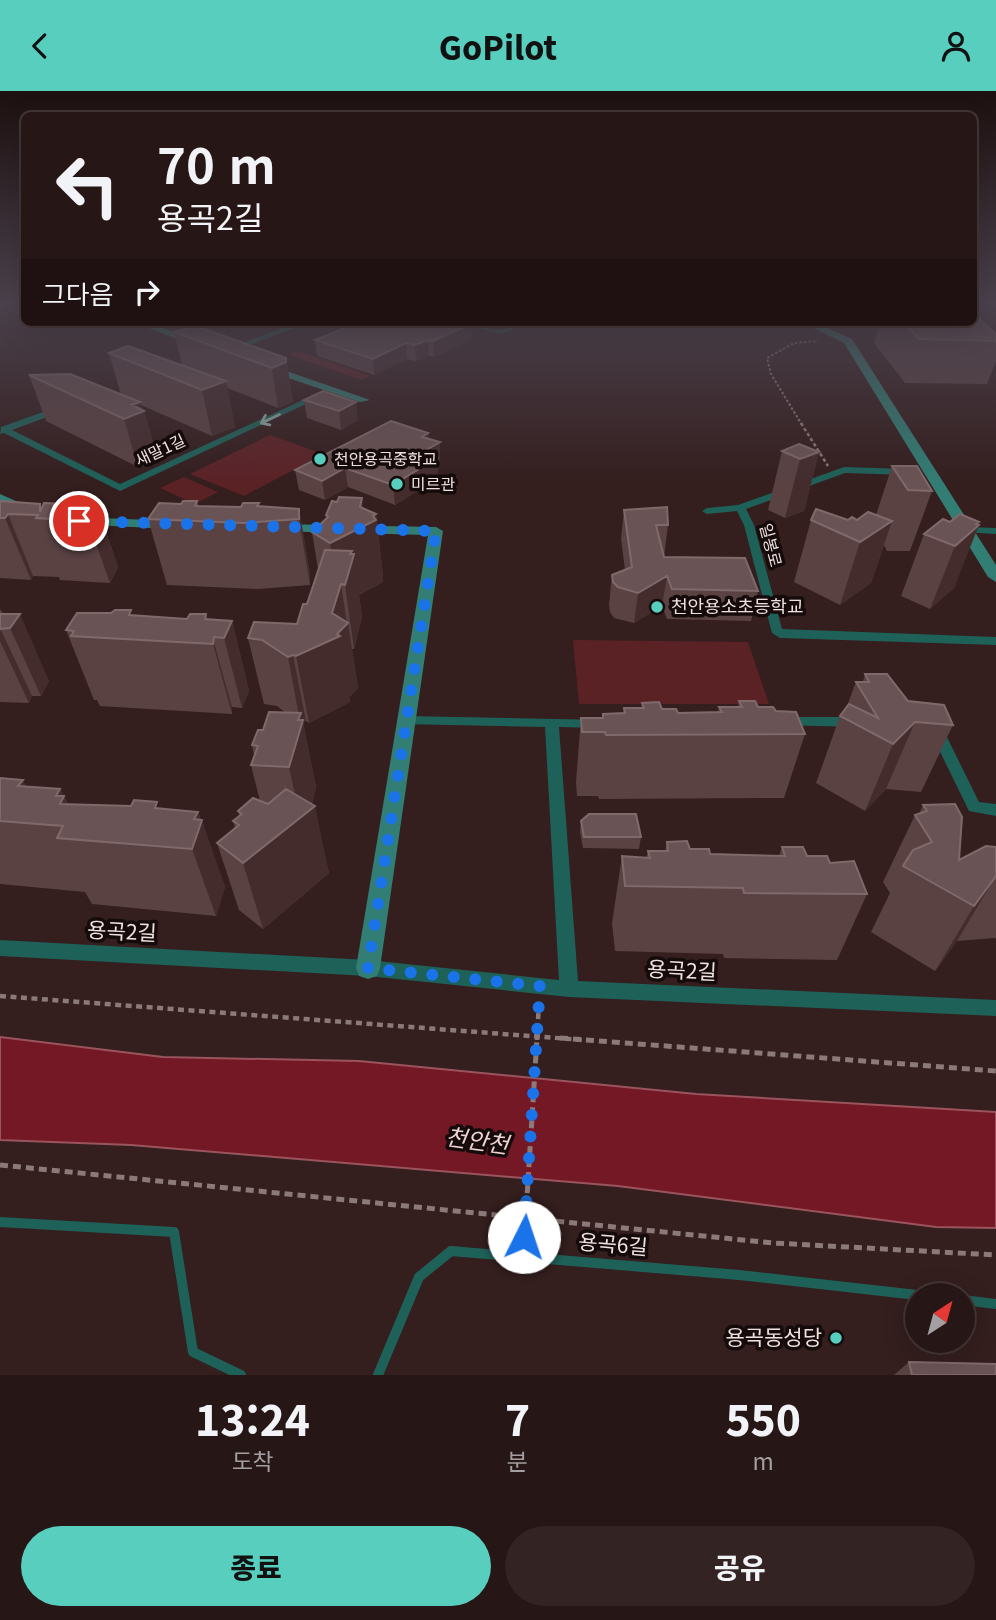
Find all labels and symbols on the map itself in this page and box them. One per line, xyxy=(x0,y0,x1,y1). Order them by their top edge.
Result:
one-way arrow xyxy=(260,412,281,426)
street label: 새말1길 xyxy=(130,427,189,471)
place label: 천안용곡중학교 xyxy=(334,446,437,470)
marker: 천안용곡중학교 xyxy=(312,451,328,467)
place label: 미르관 xyxy=(411,471,455,495)
marker: 미르관 xyxy=(389,476,405,492)
pin xyxy=(49,491,109,551)
street label: 일봉로 xyxy=(755,520,789,569)
place label: 천안용소초등학교 xyxy=(671,592,803,618)
marker: 천안용소초등학교 xyxy=(649,599,665,615)
street label: 용곡2길 xyxy=(87,913,158,947)
street label: 용곡2길 xyxy=(647,952,718,986)
water label: 천안천 xyxy=(443,1118,514,1161)
position arrow xyxy=(487,1200,561,1274)
street label: 용곡6길 xyxy=(577,1225,649,1261)
north arrow xyxy=(905,1283,975,1353)
place label: 용곡동성당 xyxy=(725,1321,822,1351)
marker: 용곡동성당 xyxy=(828,1330,844,1346)

